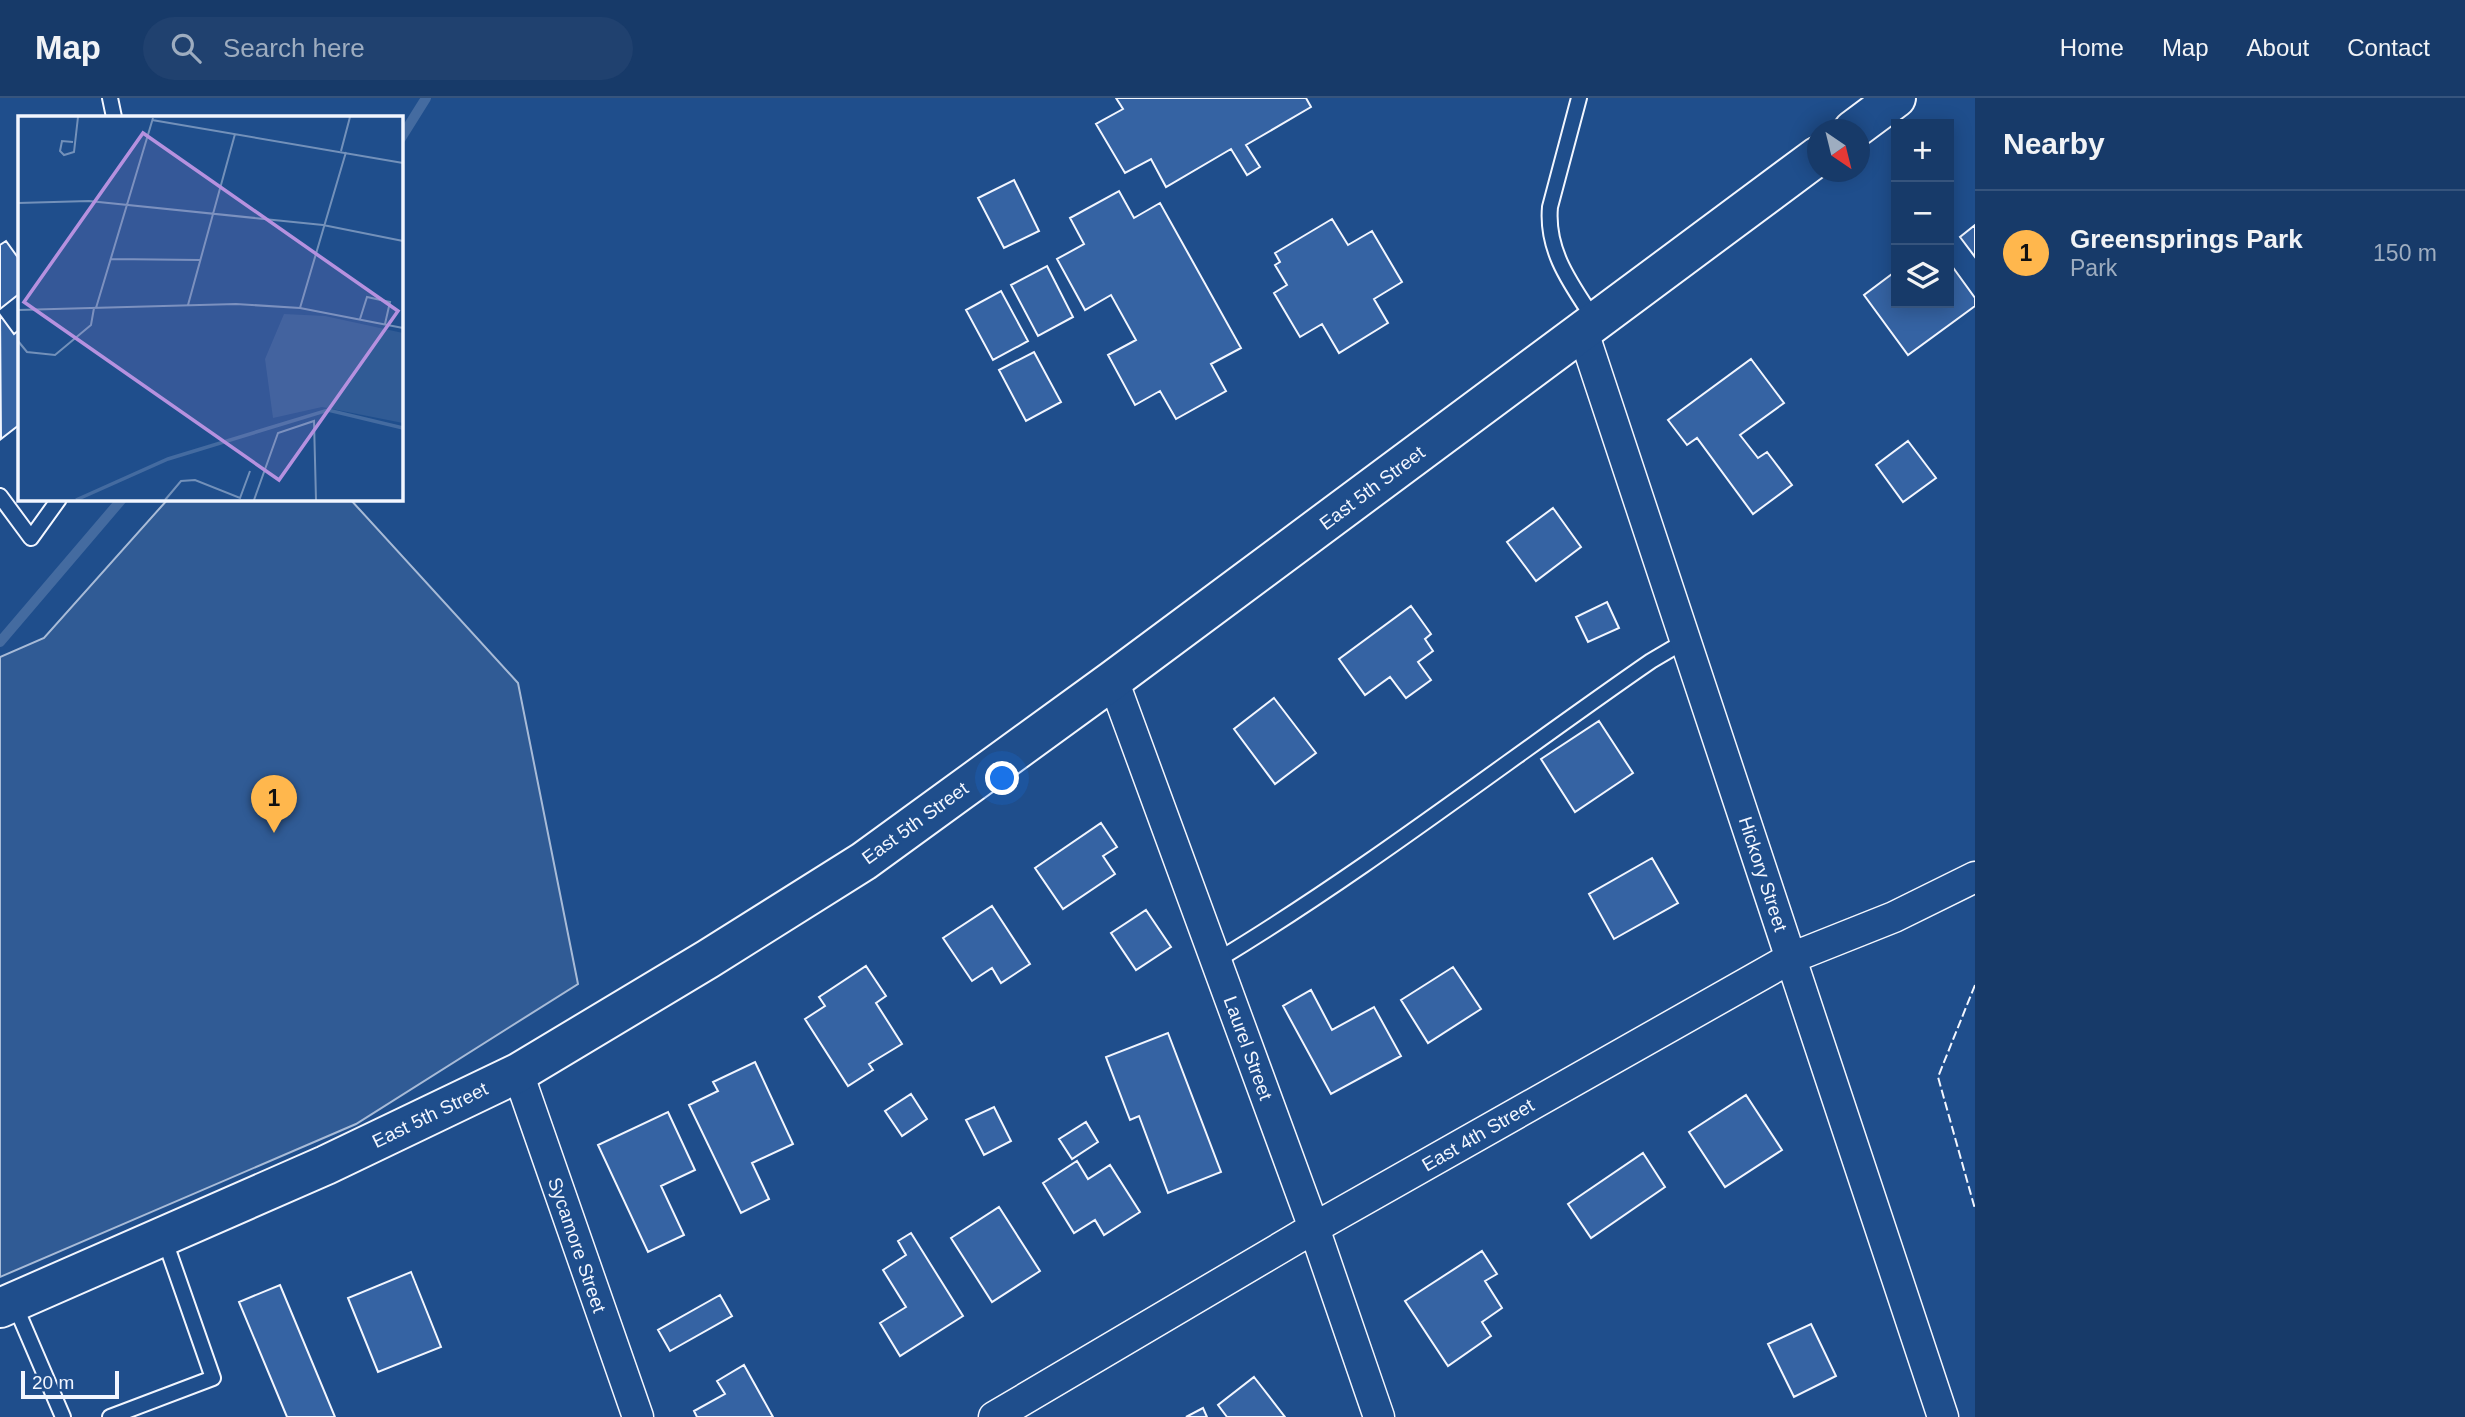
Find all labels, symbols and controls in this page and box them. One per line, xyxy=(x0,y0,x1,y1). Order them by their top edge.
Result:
search box xyxy=(143,17,633,80)
text: Map xyxy=(35,29,101,66)
icon: search xyxy=(167,29,205,67)
text: Search here xyxy=(223,33,365,63)
text: Home xyxy=(2060,34,2124,61)
text: Map xyxy=(2162,34,2209,61)
text: About xyxy=(2247,34,2309,61)
text: Contact xyxy=(2347,34,2430,61)
inset map xyxy=(18,116,402,500)
north arrow xyxy=(1807,119,1870,182)
map controls xyxy=(1891,119,1954,308)
button: + xyxy=(1891,119,1954,182)
text: Nearby xyxy=(2003,127,2105,160)
button: − xyxy=(1891,182,1954,245)
text: Greensprings Park xyxy=(2070,224,2303,254)
text: 1 xyxy=(2020,240,2032,266)
text: 150 m xyxy=(2373,240,2437,266)
button: layers xyxy=(1891,245,1954,308)
text: Park xyxy=(2070,255,2117,281)
street label: East 5th Street xyxy=(1315,441,1429,534)
your location xyxy=(985,761,1019,795)
pin: 1 xyxy=(251,775,297,833)
street label: East 5th Street xyxy=(858,777,973,868)
street label: Hickory Street xyxy=(1735,814,1792,935)
street label: Laurel Street xyxy=(1220,993,1277,1103)
street label: East 5th Street xyxy=(369,1078,492,1152)
street label: East 4th Street xyxy=(1418,1094,1538,1176)
street label: Sycamore Street xyxy=(544,1175,610,1316)
scale bar xyxy=(21,1368,119,1400)
text: 20 m xyxy=(32,1372,74,1393)

